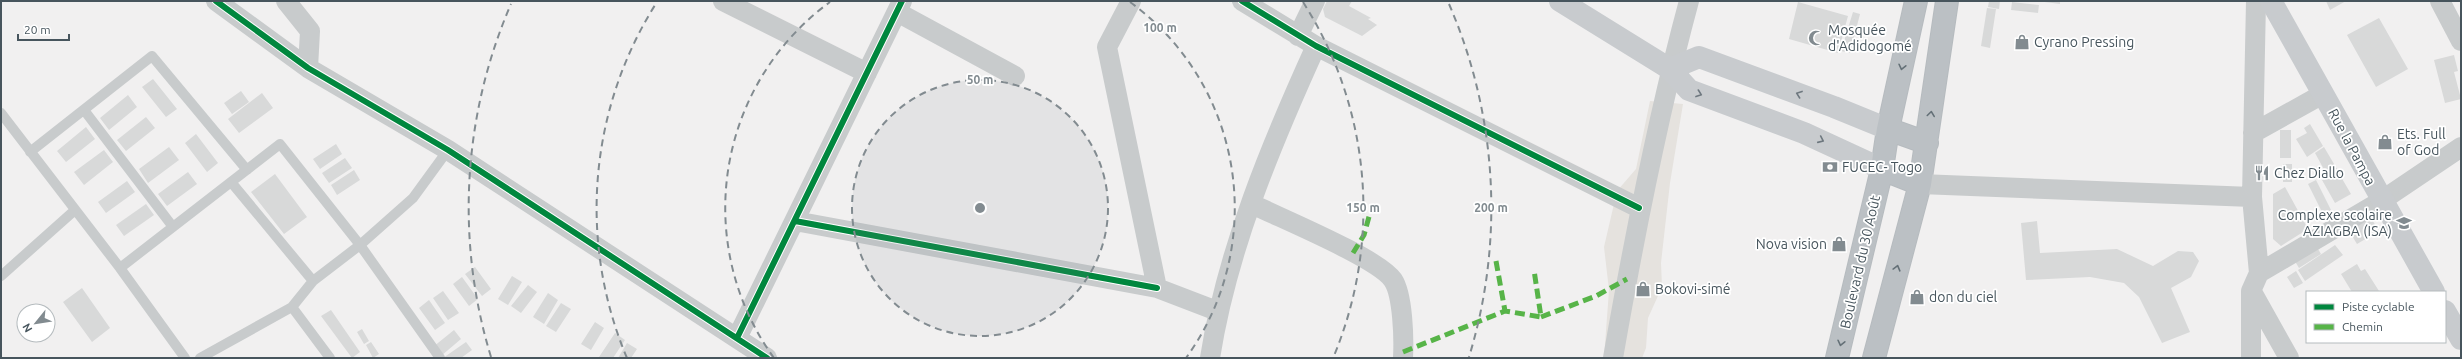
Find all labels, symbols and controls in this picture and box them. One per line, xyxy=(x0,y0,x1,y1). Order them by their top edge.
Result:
scale bar xyxy=(18,16,69,42)
text: 100 m xyxy=(1143,21,1177,34)
place label: Mosquée d'Adidogomé xyxy=(1828,22,1912,54)
text: 20 m xyxy=(24,23,51,36)
mosque icon: Mosquée d'Adidogomé xyxy=(1807,29,1825,47)
shop icon: Cyrano Pressing xyxy=(2013,33,2031,51)
place label: Cyrano Pressing xyxy=(2034,34,2134,50)
one-way arrow xyxy=(1899,63,1907,70)
text: 50 m xyxy=(967,73,993,86)
one-way arrow xyxy=(1696,89,1703,97)
one-way arrow xyxy=(1796,90,1803,99)
street label: Rue la Pampa xyxy=(2325,106,2379,188)
one-way arrow xyxy=(1926,111,1935,117)
place label: Ets. Full of God xyxy=(2397,126,2446,158)
shop icon: Ets. Full of God xyxy=(2376,133,2394,151)
one-way arrow xyxy=(1816,135,1824,143)
bank icon: FUCEC- Togo xyxy=(1821,158,1839,176)
place label: FUCEC- Togo xyxy=(1842,159,1922,175)
restaurant icon: Chez Diallo xyxy=(2253,164,2271,182)
place label: Chez Diallo xyxy=(2274,165,2344,181)
street label: Boulevard du 30 Août xyxy=(1837,193,1883,330)
centre of rings xyxy=(973,201,987,215)
text: 150 m xyxy=(1346,201,1380,214)
text: 200 m xyxy=(1474,201,1508,214)
place label: Complexe scolaire AZIAGBA (ISA) xyxy=(2278,207,2392,239)
school or university icon: Complexe scolaire AZIAGBA (ISA) xyxy=(2395,214,2413,232)
shop icon: Nova vision xyxy=(1830,235,1848,253)
place label: Nova vision xyxy=(1756,236,1827,252)
one-way arrow xyxy=(1892,265,1901,272)
shop icon: Bokovi-simé xyxy=(1634,280,1652,298)
place label: Bokovi-simé xyxy=(1655,281,1731,297)
shop icon: don du ciel xyxy=(1908,288,1926,306)
place label: don du ciel xyxy=(1929,289,1998,305)
legend xyxy=(2306,291,2446,343)
text: Piste cyclable xyxy=(2342,300,2415,313)
north arrow xyxy=(16,303,56,343)
text: Chemin xyxy=(2342,320,2383,333)
text: N xyxy=(20,321,35,335)
one-way arrow xyxy=(1837,340,1845,347)

